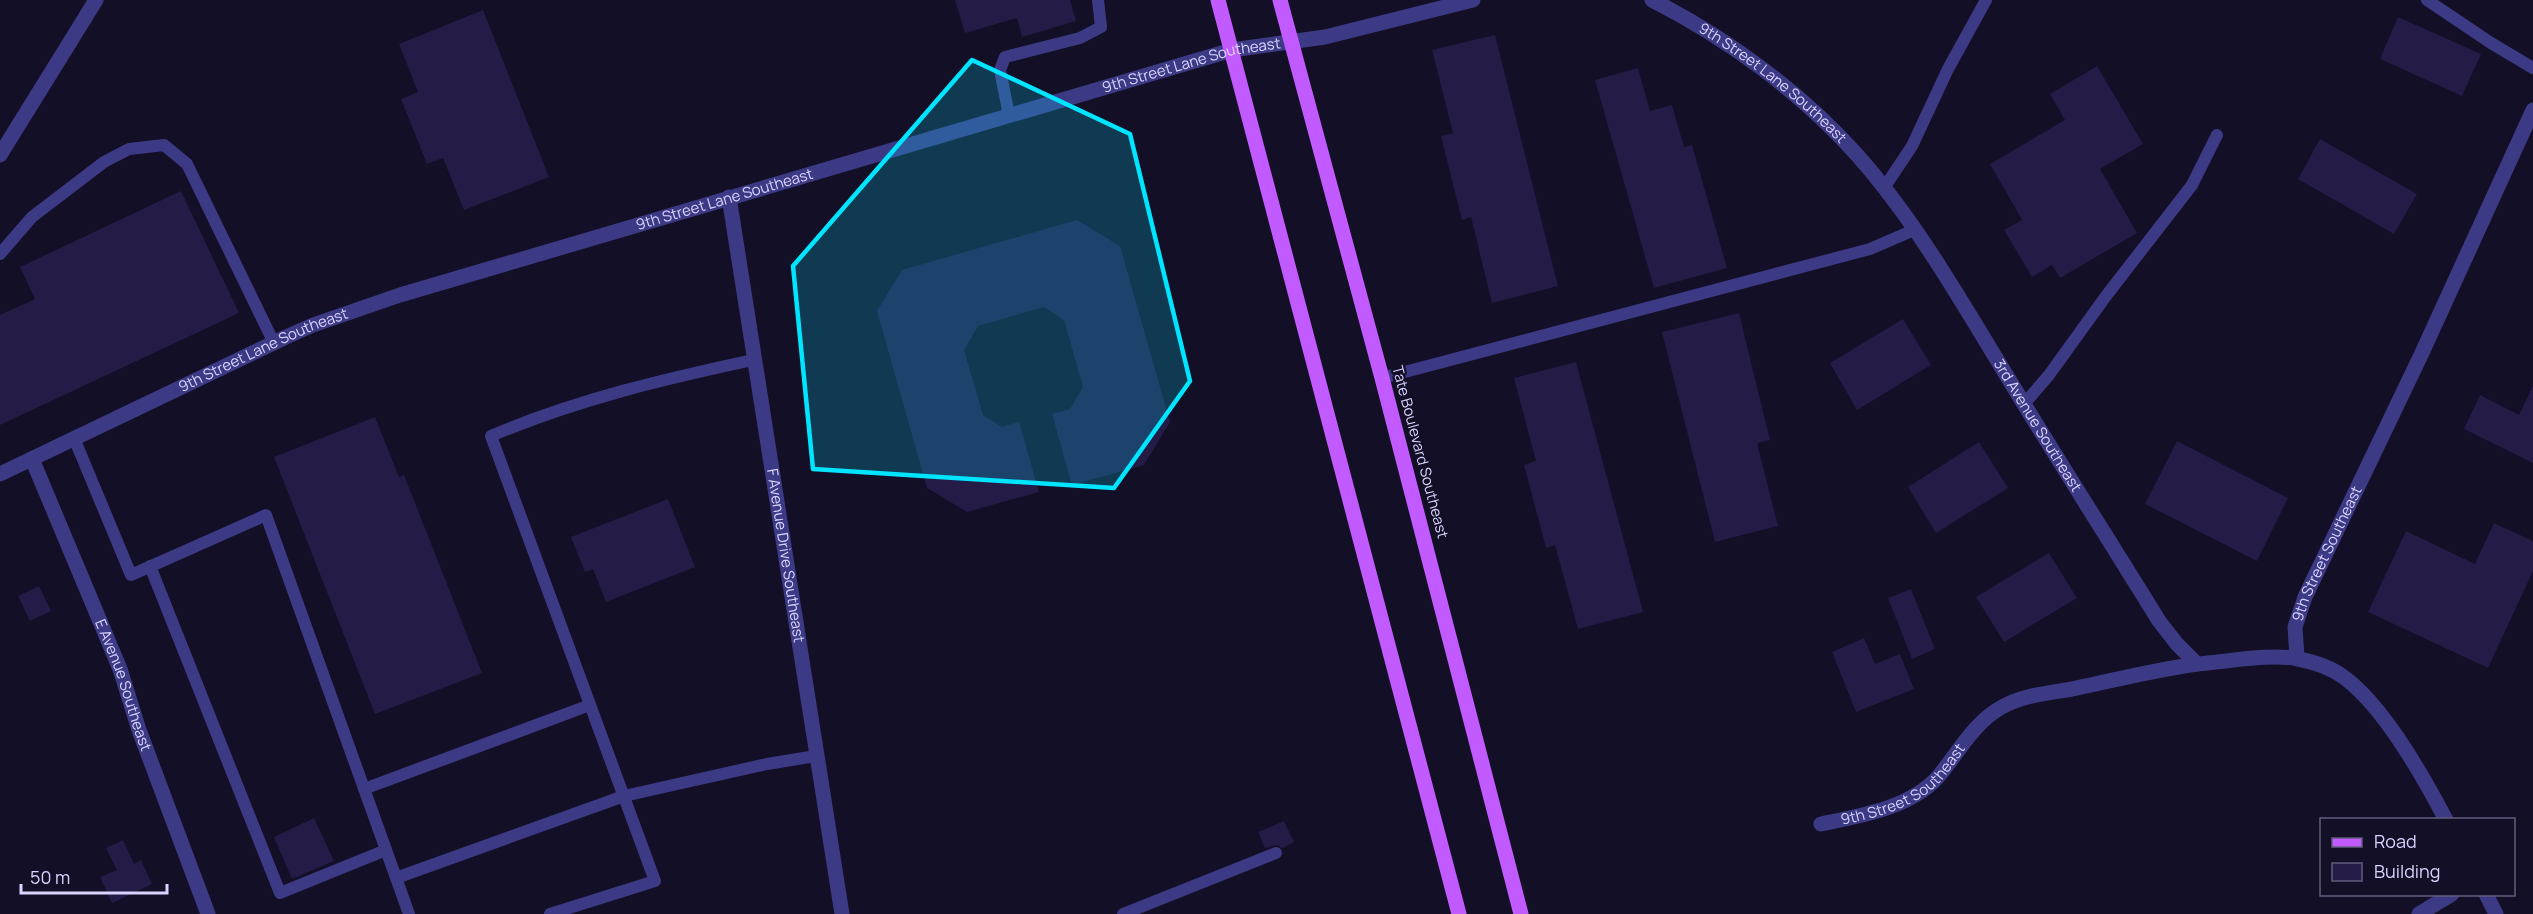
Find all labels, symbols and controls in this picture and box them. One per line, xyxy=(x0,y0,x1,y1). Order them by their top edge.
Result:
street label: 9th Street Lane Southeast xyxy=(1695,17,1852,148)
street label: 9th Street Lane Southeast xyxy=(1099,32,1282,98)
street label: 9th Street Lane Southeast xyxy=(633,163,816,235)
street label: 9th Street Lane Southeast xyxy=(175,303,351,397)
street label: 3rd Avenue Southeast xyxy=(1989,355,2087,496)
street label: Tate Boulevard Southeast xyxy=(1387,363,1454,541)
street label: F Avenue Drive Southeast xyxy=(762,467,810,644)
street label: 9th Street Southeast xyxy=(2287,482,2367,624)
street label: E Avenue Southeast xyxy=(90,616,157,754)
street label: 9th Street Southeast xyxy=(1839,739,1970,830)
legend xyxy=(2320,818,2515,896)
text: Road xyxy=(2374,829,2417,853)
scale bar xyxy=(21,857,166,895)
text: Building xyxy=(2374,859,2440,883)
text: 50 m xyxy=(30,865,70,889)

